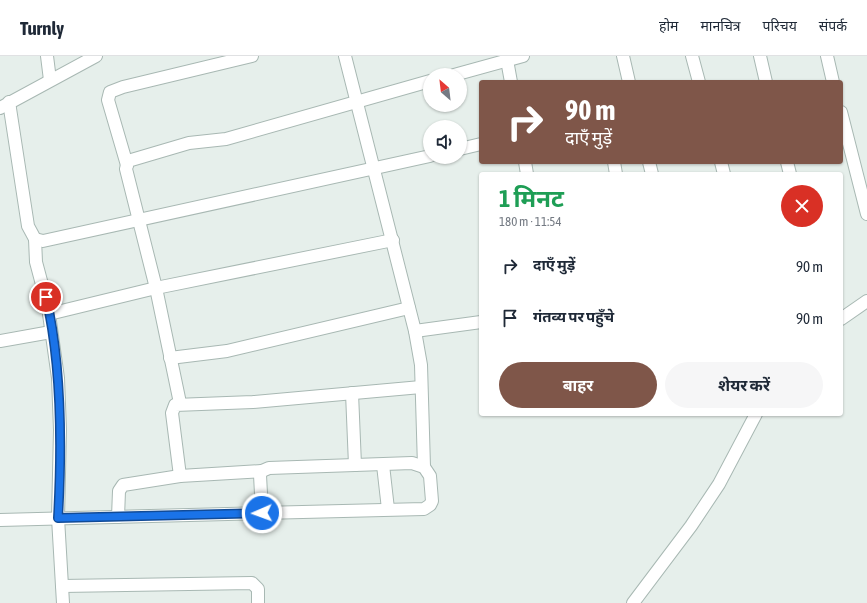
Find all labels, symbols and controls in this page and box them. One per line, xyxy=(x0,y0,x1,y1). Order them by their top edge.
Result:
text: Turnly xyxy=(20,17,64,39)
text: होम xyxy=(659,18,678,34)
text: मानचित्र xyxy=(700,18,741,34)
text: परिचय xyxy=(763,18,797,34)
text: संपर्क xyxy=(819,18,847,34)
north arrow xyxy=(423,68,467,112)
map controls xyxy=(423,68,467,164)
text: 90 m xyxy=(565,94,615,126)
icon: right xyxy=(499,96,551,148)
button: sound xyxy=(423,120,467,164)
text: दाएँ मुड़ें xyxy=(565,127,612,148)
text: 1 मिनट xyxy=(499,185,564,212)
button: close xyxy=(781,185,823,227)
text: 180 m · 11:54 xyxy=(499,214,562,229)
icon: right xyxy=(499,255,521,277)
text: दाएँ मुड़ें xyxy=(533,256,575,273)
text: 90 m xyxy=(796,258,823,275)
pin xyxy=(29,280,63,314)
icon: arrive xyxy=(35,286,57,308)
icon: arrive xyxy=(499,307,521,329)
text: गंतव्य पर पहुँचे xyxy=(533,308,614,325)
text: 90 m xyxy=(796,310,823,327)
button: बाहर xyxy=(499,362,657,408)
button: शेयर करें xyxy=(665,362,823,408)
position arrow xyxy=(241,492,283,534)

